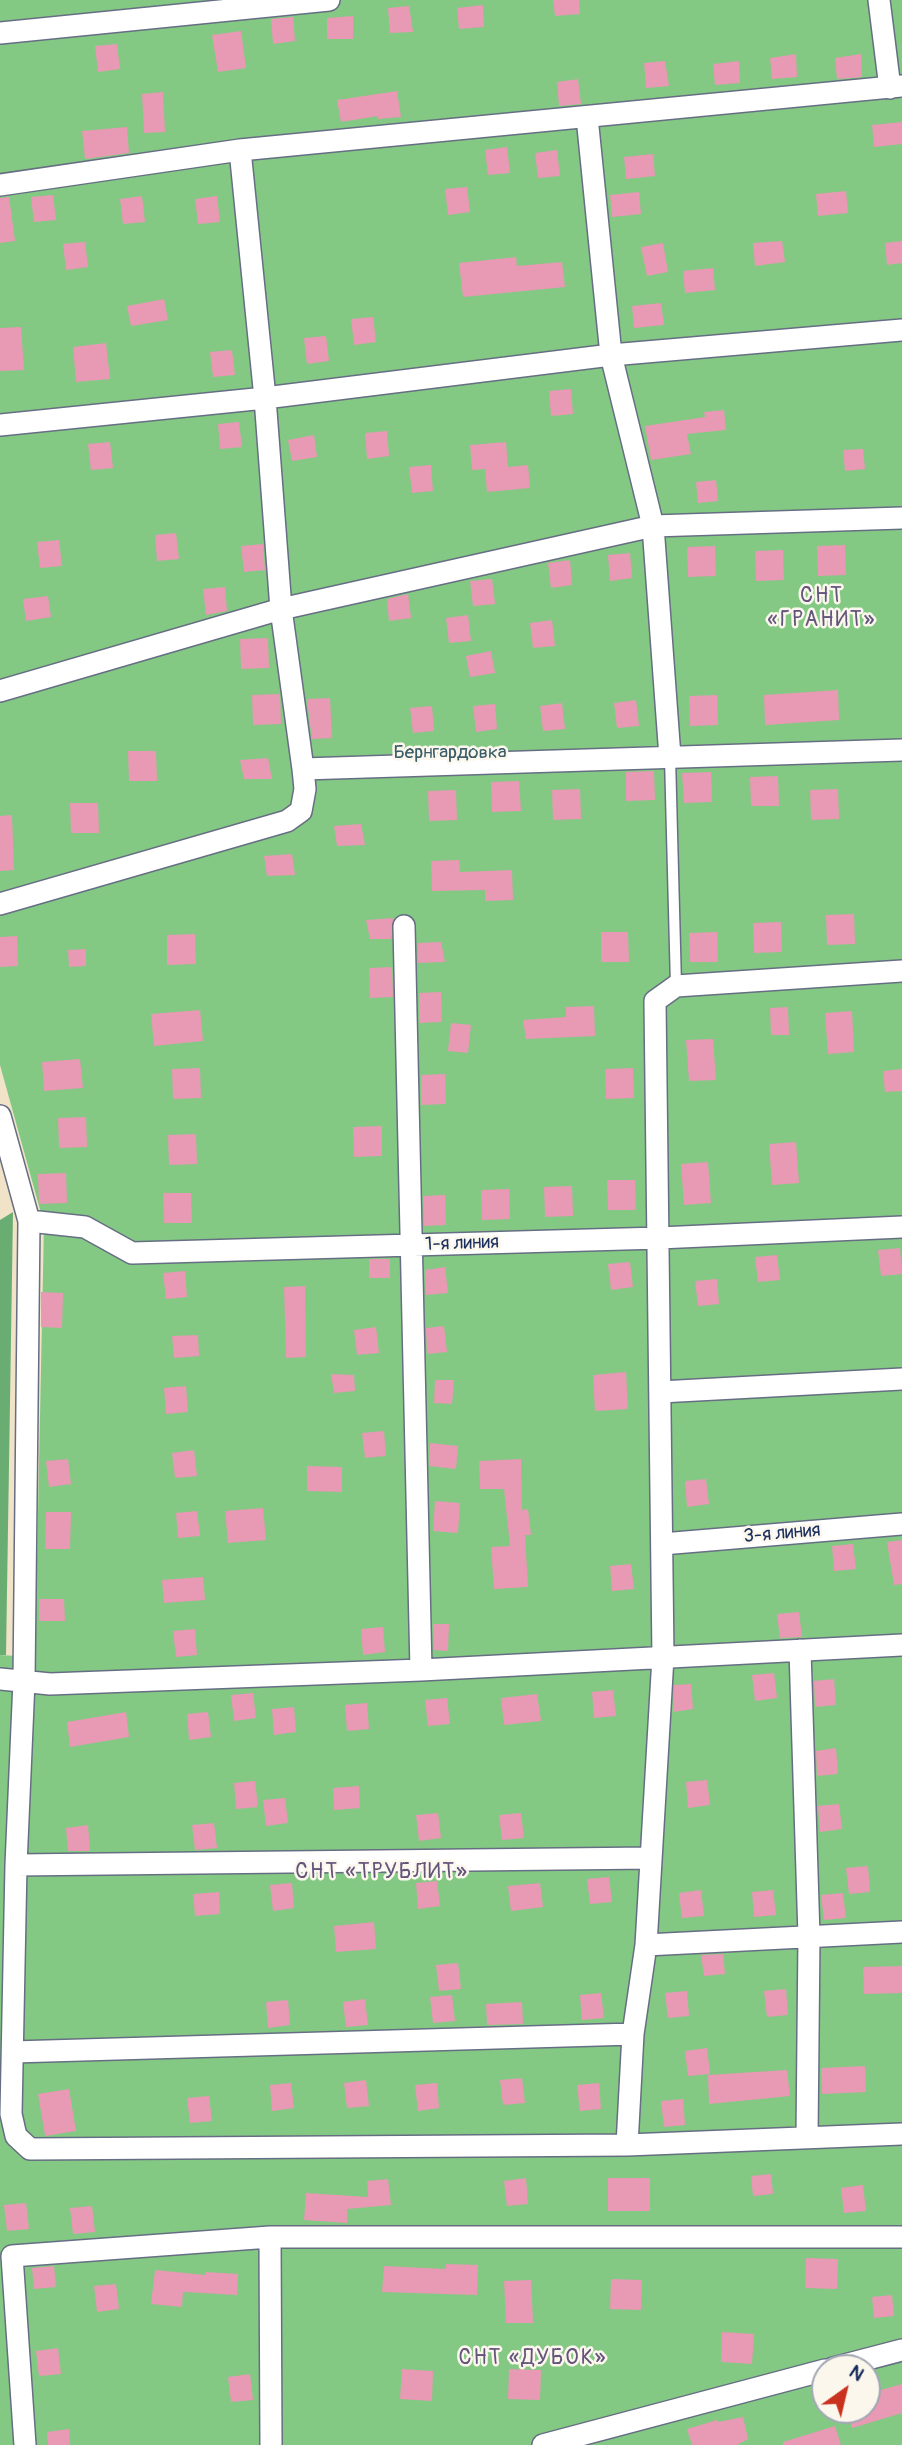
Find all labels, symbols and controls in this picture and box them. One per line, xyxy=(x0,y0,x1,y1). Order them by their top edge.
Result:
district label: СНТ «ГРАНИТ» xyxy=(769,584,875,634)
park label: Бернгардовка xyxy=(393,742,507,764)
street label: 1-я линия xyxy=(425,1231,499,1257)
street label: 3-я линия xyxy=(743,1519,821,1549)
district label: СНТ «ТРУБЛИТ» xyxy=(297,1860,467,1886)
district label: СНТ «ДУБОК» xyxy=(460,2346,606,2372)
north arrow xyxy=(811,2354,881,2424)
text: N xyxy=(845,2360,869,2387)

